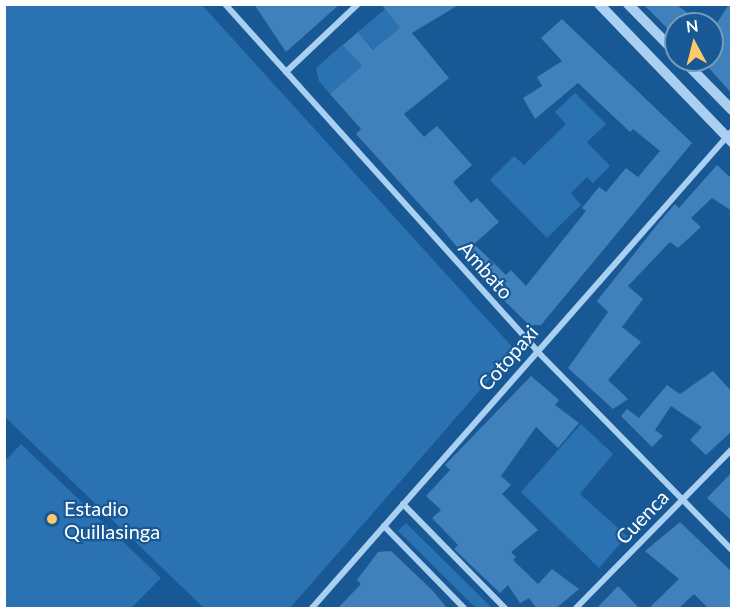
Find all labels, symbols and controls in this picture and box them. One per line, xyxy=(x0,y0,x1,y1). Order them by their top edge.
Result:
north arrow xyxy=(664,12,724,72)
text: N xyxy=(685,15,699,36)
street label: Ambato xyxy=(454,236,518,304)
street label: Cotopaxi xyxy=(473,320,543,396)
street label: Cuenca xyxy=(611,485,673,549)
place label: Estadio Quillasinga xyxy=(64,496,160,543)
marker: Estadio Quillasinga xyxy=(45,512,59,526)

